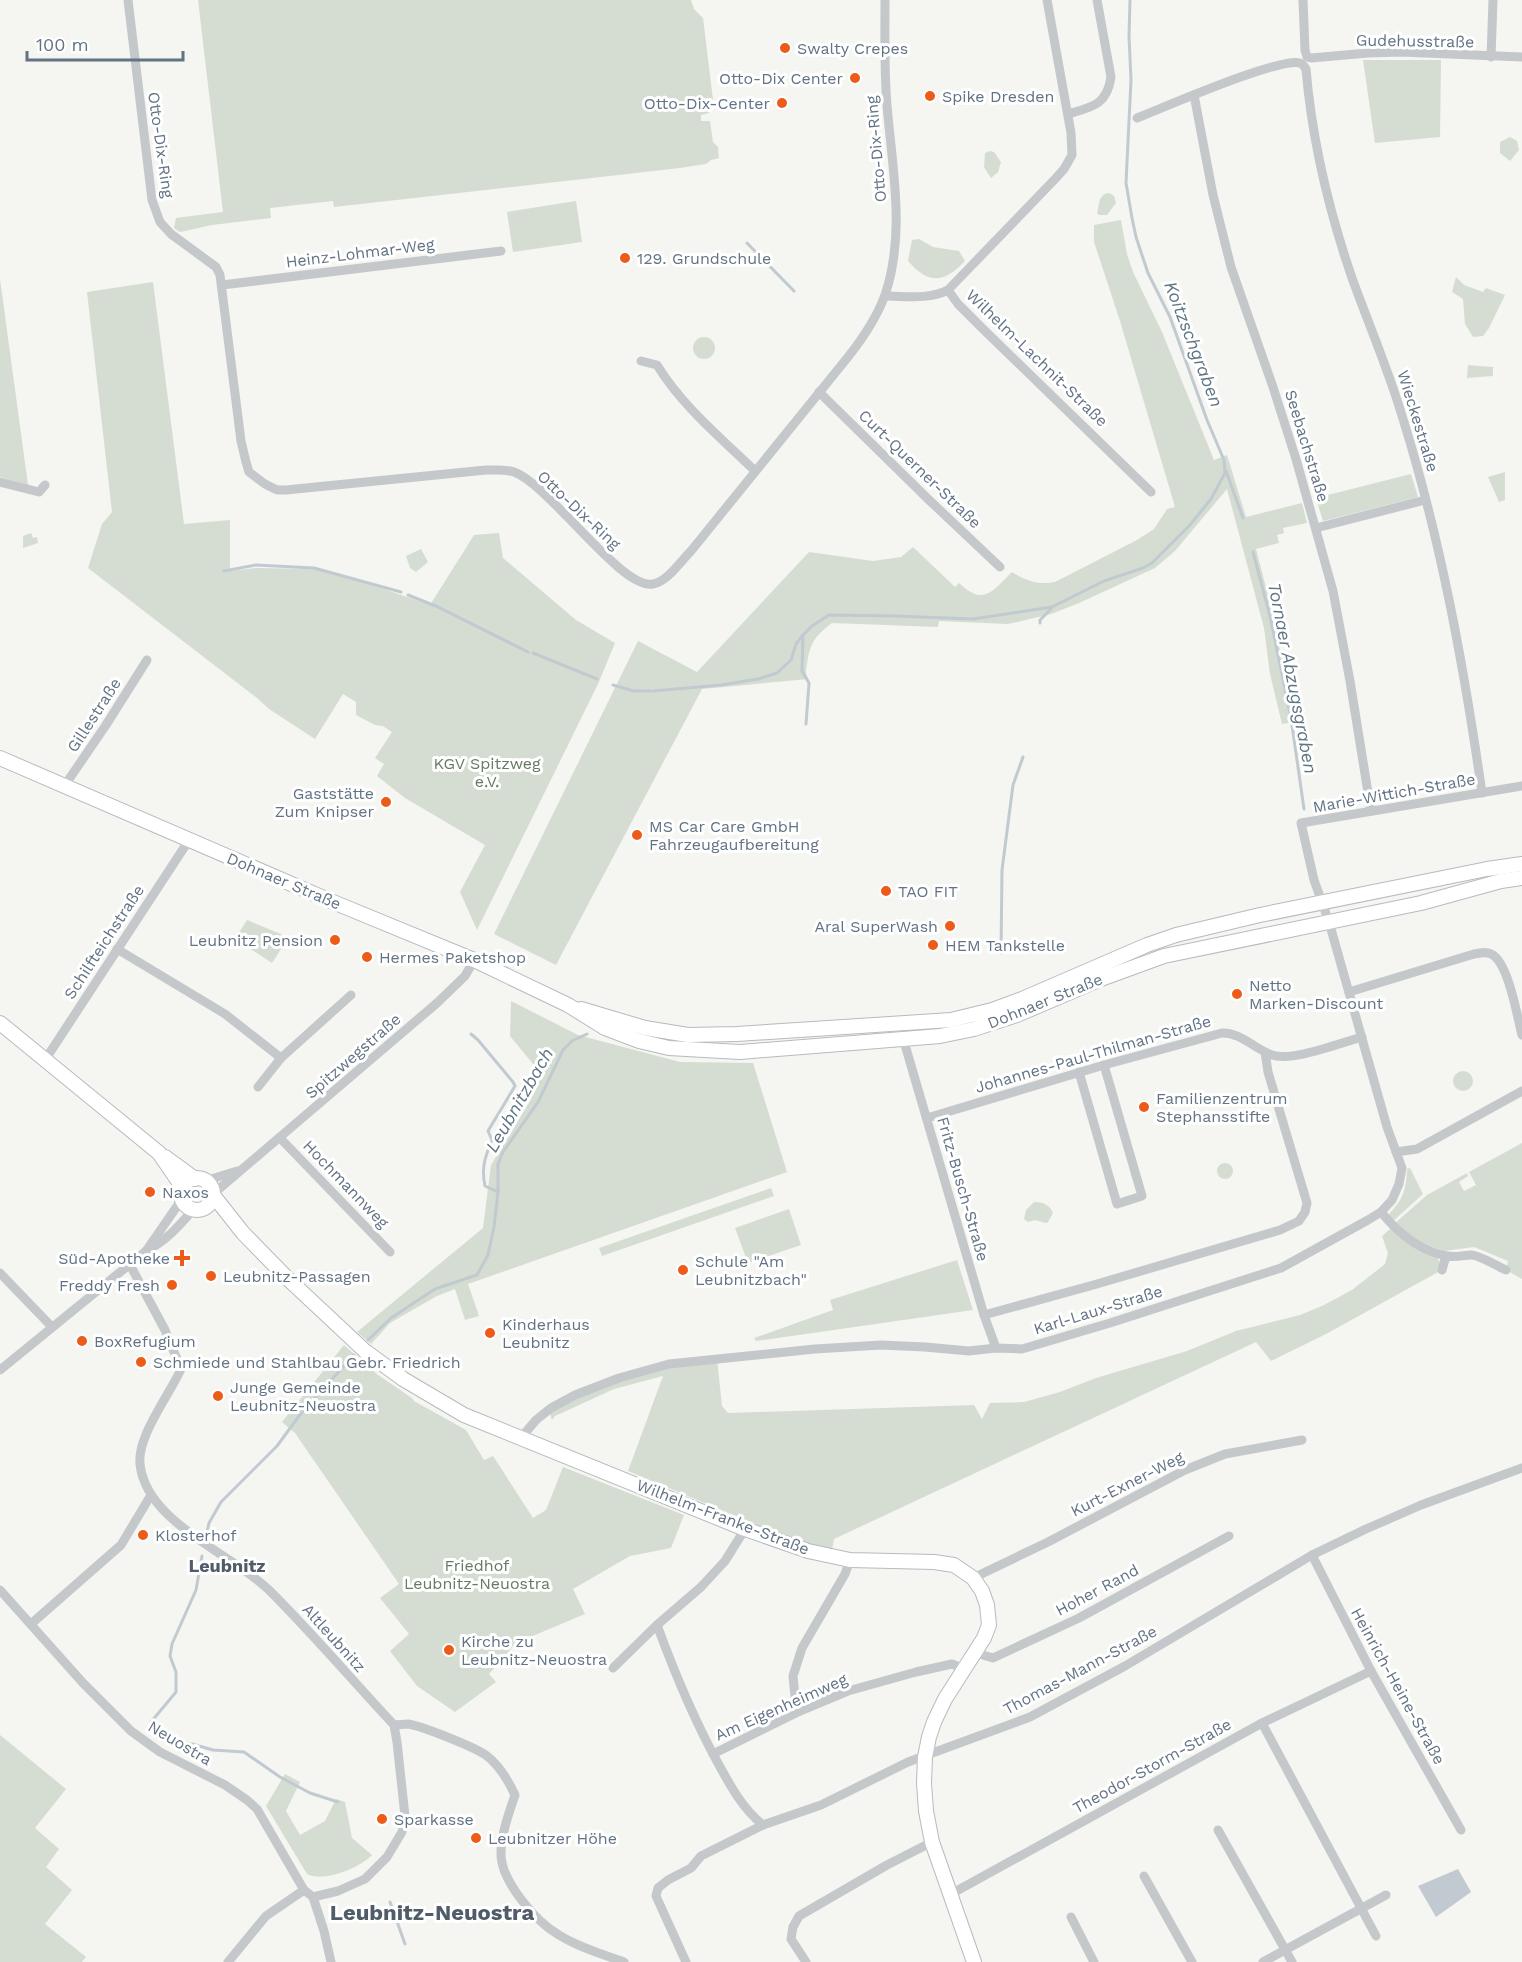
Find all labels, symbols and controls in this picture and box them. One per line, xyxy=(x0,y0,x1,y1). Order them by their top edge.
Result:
scale bar xyxy=(27,24,183,62)
street label: Gudehusstraße xyxy=(1356,30,1474,52)
text: 100 m xyxy=(36,34,89,55)
place label: Swalty Crepes xyxy=(797,39,908,58)
marker: Swalty Crepes xyxy=(778,41,792,55)
place label: Otto-Dix Center xyxy=(719,69,843,88)
marker: Otto-Dix Center xyxy=(848,71,862,85)
place label: Spike Dresden xyxy=(942,87,1055,106)
marker: Spike Dresden xyxy=(923,89,937,103)
street label: Otto-Dix-Ring xyxy=(144,91,178,200)
place label: Otto-Dix-Center xyxy=(644,94,770,113)
street label: Otto-Dix-Ring xyxy=(862,94,890,203)
marker: Otto-Dix-Center xyxy=(775,96,789,110)
street label: Heinz-Lohmar-Weg xyxy=(285,234,436,272)
place label: 129. Grundschule xyxy=(637,249,771,268)
marker: 129. Grundschule xyxy=(618,251,632,265)
water label: Koitzschgraben xyxy=(1160,278,1228,410)
street label: Wilhelm-Lachnit-Straße xyxy=(962,285,1112,431)
street label: Wieckestraße xyxy=(1393,368,1443,474)
street label: Seebachstraße xyxy=(1281,388,1333,504)
street label: Curt-Querner-Straße xyxy=(855,406,985,532)
street label: Otto-Dix-Ring xyxy=(533,467,625,554)
water label: Tornaer Abzugsgraben xyxy=(1264,581,1322,775)
street label: Gillestraße xyxy=(63,674,125,756)
park label: KGV Spitzweg e.V. xyxy=(433,754,541,791)
street label: Marie-Wittich-Straße xyxy=(1311,769,1477,817)
place label: Gaststätte Zum Knipser xyxy=(275,784,374,821)
marker: Gaststätte Zum Knipser xyxy=(379,795,393,809)
place label: MS Car Care GmbH Fahrzeugaufbereitung xyxy=(649,817,819,854)
marker: MS Car Care GmbH Fahrzeugaufbereitung xyxy=(630,828,644,842)
street label: Dohnaer Straße xyxy=(224,848,344,914)
street label: Schilfteichstraße xyxy=(60,881,148,1003)
place label: TAO FIT xyxy=(898,882,958,901)
marker: TAO FIT xyxy=(879,884,893,898)
place label: Aral SuperWash xyxy=(814,917,938,936)
marker: Aral SuperWash xyxy=(943,919,957,933)
place label: Leubnitz Pension xyxy=(189,931,323,950)
marker: Leubnitz Pension xyxy=(328,933,342,947)
place label: HEM Tankstelle xyxy=(945,936,1065,955)
marker: HEM Tankstelle xyxy=(926,938,940,952)
place label: Hermes Paketshop xyxy=(379,948,526,967)
marker: Hermes Paketshop xyxy=(360,950,374,964)
street label: Dohnaer Straße xyxy=(985,969,1105,1033)
place label: Netto Marken-Discount xyxy=(1249,976,1384,1013)
marker: Netto Marken-Discount xyxy=(1230,987,1244,1001)
street label: Spitzwegstraße xyxy=(301,1009,405,1103)
street label: Johannes-Paul-Thilman-Straße xyxy=(973,1011,1213,1097)
water label: Leubnitzbach xyxy=(481,1044,557,1156)
place label: Familienzentrum Stephansstifte xyxy=(1156,1089,1288,1126)
marker: Familienzentrum Stephansstifte xyxy=(1137,1100,1151,1114)
street label: Fritz-Busch-Straße xyxy=(933,1115,993,1263)
street label: Hochmannweg xyxy=(299,1136,393,1232)
place label: Naxos xyxy=(162,1183,209,1202)
marker: Naxos xyxy=(143,1185,157,1199)
place label: Süd-Apotheke xyxy=(58,1249,170,1268)
marker: Süd-Apotheke xyxy=(175,1251,189,1265)
place label: Schule "Am Leubnitzbach" xyxy=(695,1252,807,1289)
marker: Schule "Am Leubnitzbach" xyxy=(676,1263,690,1277)
place label: Leubnitz-Passagen xyxy=(223,1267,371,1286)
marker: Leubnitz-Passagen xyxy=(204,1269,218,1283)
place label: Freddy Fresh xyxy=(59,1276,160,1295)
marker: Freddy Fresh xyxy=(165,1278,179,1292)
street label: Karl-Laux-Straße xyxy=(1031,1281,1165,1339)
place label: Kinderhaus Leubnitz xyxy=(502,1315,590,1352)
marker: Kinderhaus Leubnitz xyxy=(483,1326,497,1340)
place label: BoxRefugium xyxy=(94,1332,196,1351)
marker: BoxRefugium xyxy=(75,1334,89,1348)
place label: Schmiede und Stahlbau Gebr. Friedrich xyxy=(153,1353,461,1372)
marker: Schmiede und Stahlbau Gebr. Friedrich xyxy=(134,1355,148,1369)
place label: Junge Gemeinde Leubnitz-Neuostra xyxy=(230,1378,376,1415)
marker: Junge Gemeinde Leubnitz-Neuostra xyxy=(211,1389,225,1403)
street label: Kurt-Exner-Weg xyxy=(1067,1447,1187,1521)
street label: Wilhelm-Franke-Straße xyxy=(634,1475,812,1559)
place label: Klosterhof xyxy=(155,1526,237,1545)
marker: Klosterhof xyxy=(136,1528,150,1542)
district label: Leubnitz xyxy=(188,1555,266,1576)
park label: Friedhof Leubnitz-Neuostra xyxy=(404,1556,550,1593)
street label: Hoher Rand xyxy=(1052,1560,1142,1620)
street label: Altleubnitz xyxy=(298,1600,370,1676)
street label: Heinrich-Heine-Straße xyxy=(1347,1604,1449,1768)
street label: Thomas-Mann-Straße xyxy=(1000,1621,1160,1719)
place label: Kirche zu Leubnitz-Neuostra xyxy=(461,1632,607,1669)
marker: Kirche zu Leubnitz-Neuostra xyxy=(442,1643,456,1657)
street label: Am Eigenheimweg xyxy=(712,1669,851,1745)
street label: Theodor-Storm-Straße xyxy=(1069,1714,1235,1818)
street label: Neuostra xyxy=(145,1717,215,1769)
place label: Sparkasse xyxy=(394,1810,474,1829)
marker: Sparkasse xyxy=(375,1812,389,1826)
place label: Leubnitzer Höhe xyxy=(488,1829,617,1848)
marker: Leubnitzer Höhe xyxy=(469,1831,483,1845)
district label: Leubnitz-Neuostra xyxy=(330,1900,534,1925)

